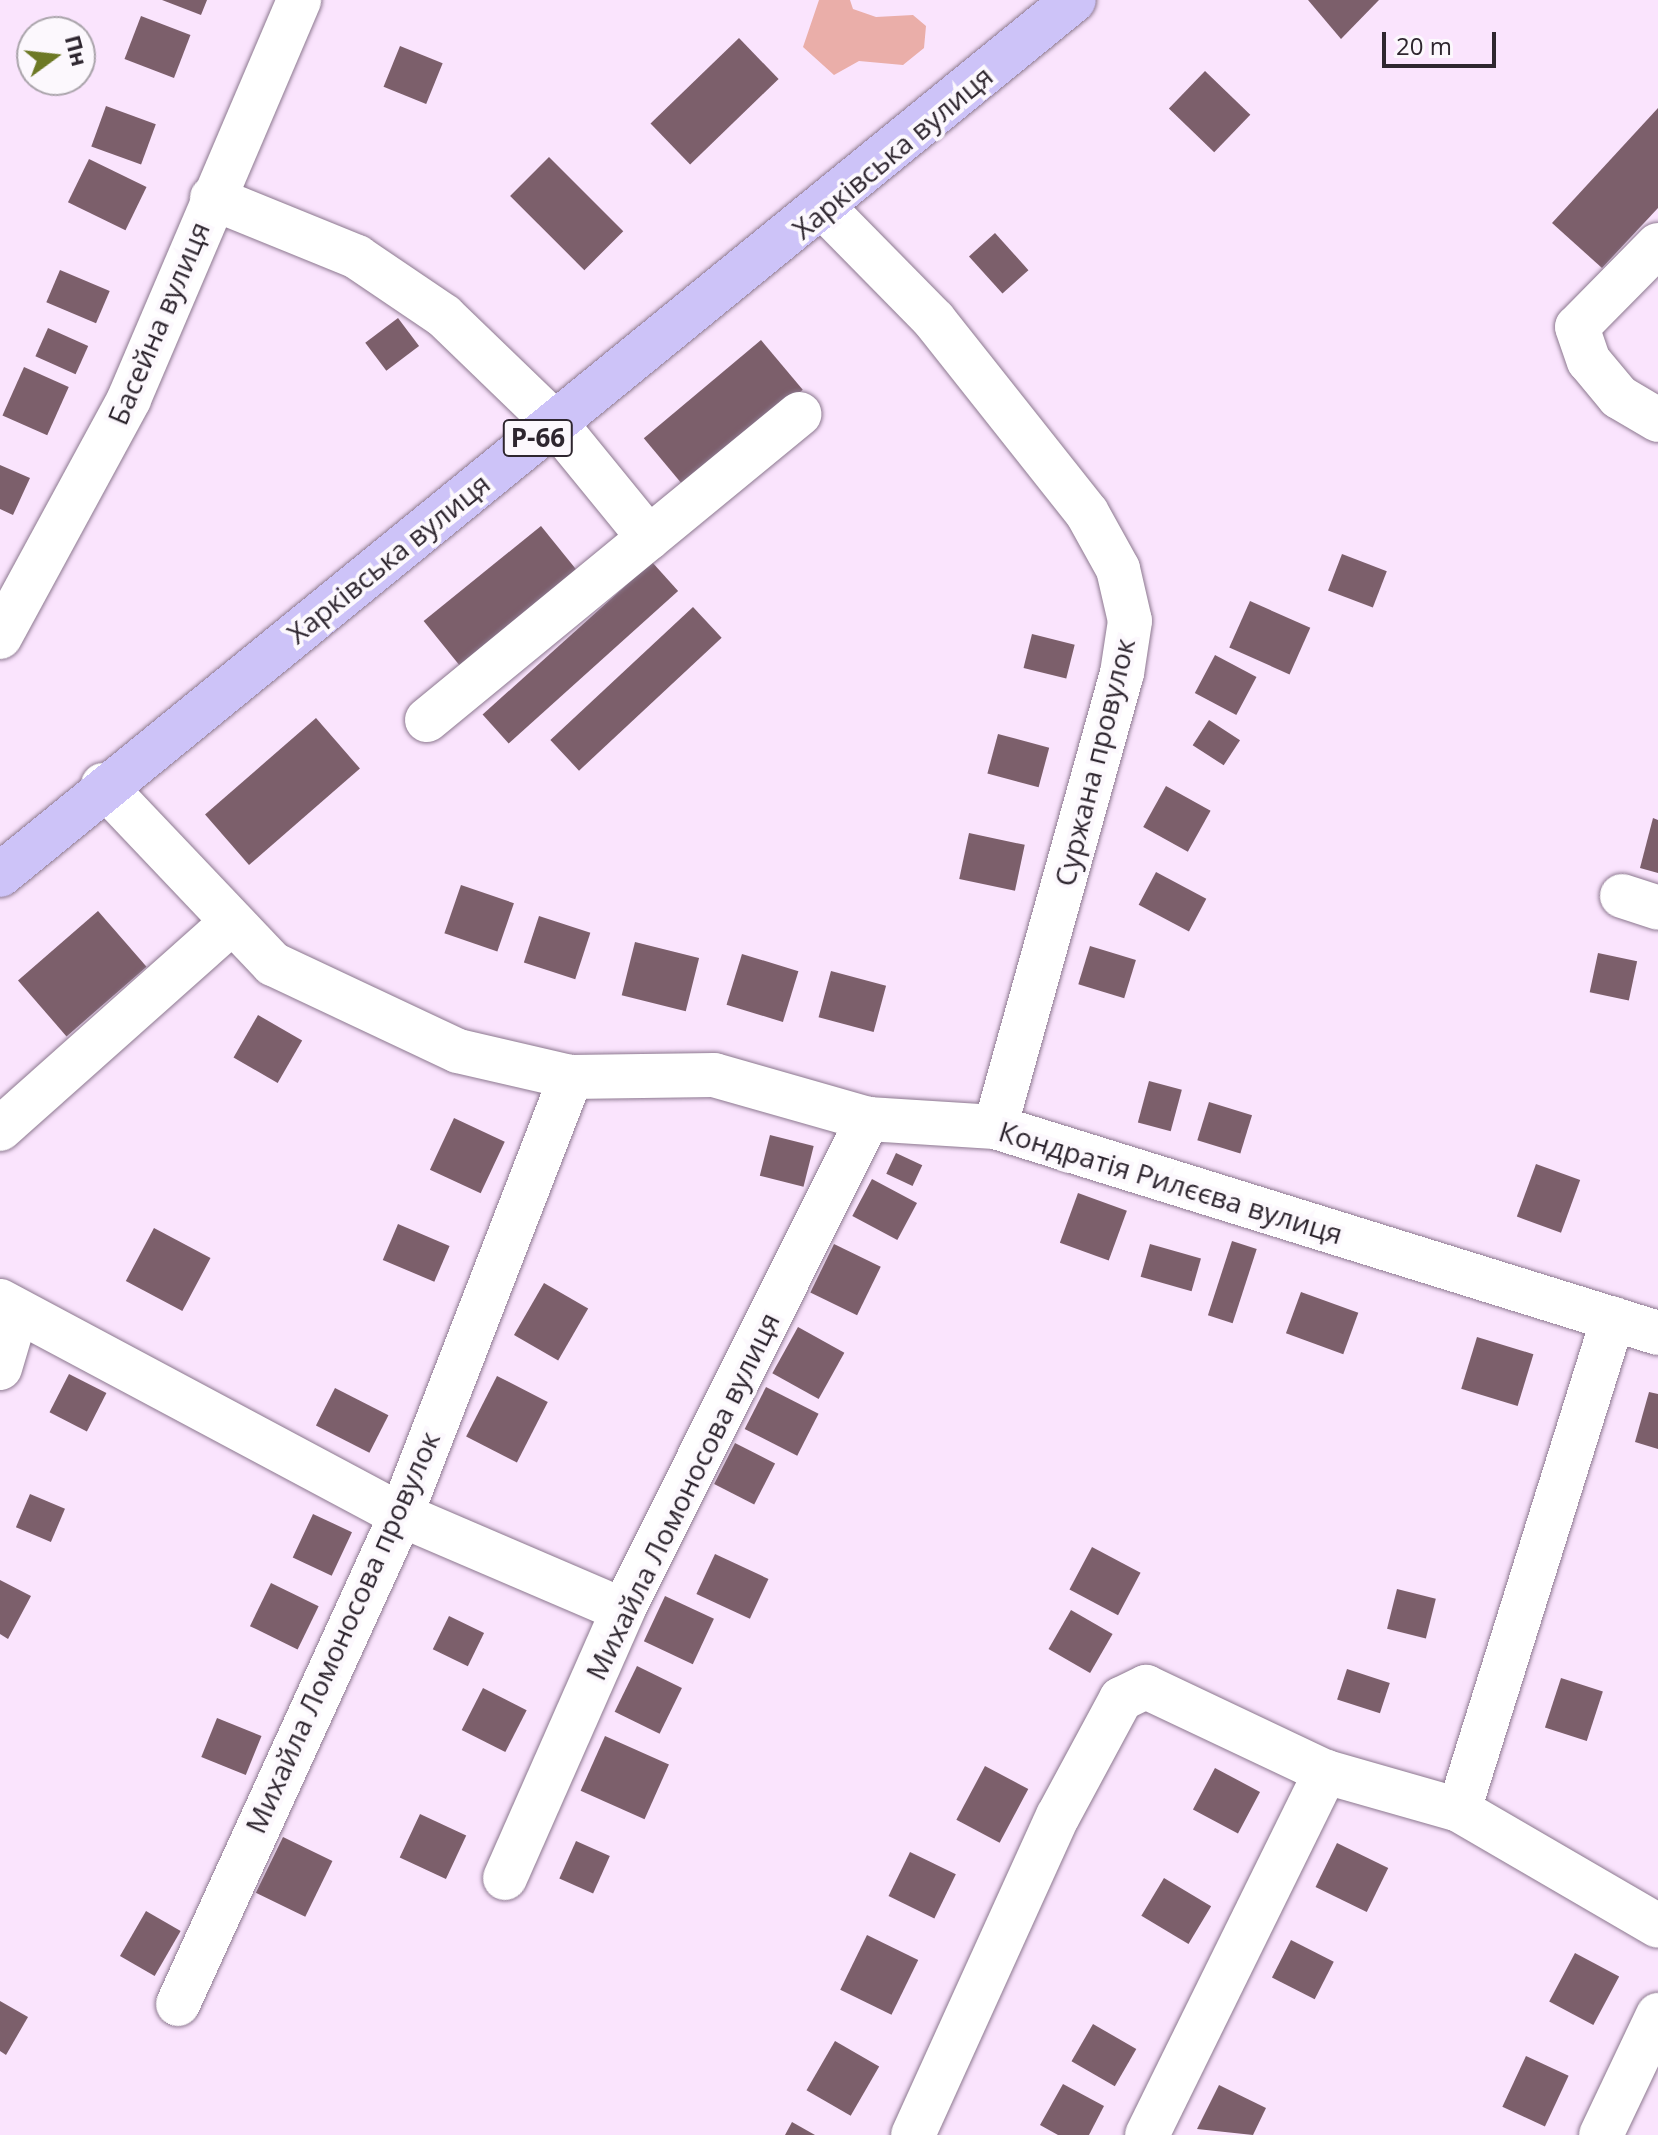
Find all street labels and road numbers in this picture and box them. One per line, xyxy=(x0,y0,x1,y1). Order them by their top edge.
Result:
street label: Харківська вулиця xyxy=(785,59,999,245)
street label: Басейна вулиця xyxy=(100,216,216,430)
road number: Р-66 xyxy=(502,416,574,460)
street label: Харківська вулиця xyxy=(280,466,496,650)
street label: Суржана провулок xyxy=(1047,635,1141,889)
street label: Кондратія Рилєєва вулиця xyxy=(995,1114,1347,1250)
street label: Михайла Ломоносова вулиця xyxy=(578,1307,786,1685)
street label: Михайла Ломоносова провулок xyxy=(238,1426,446,1838)

